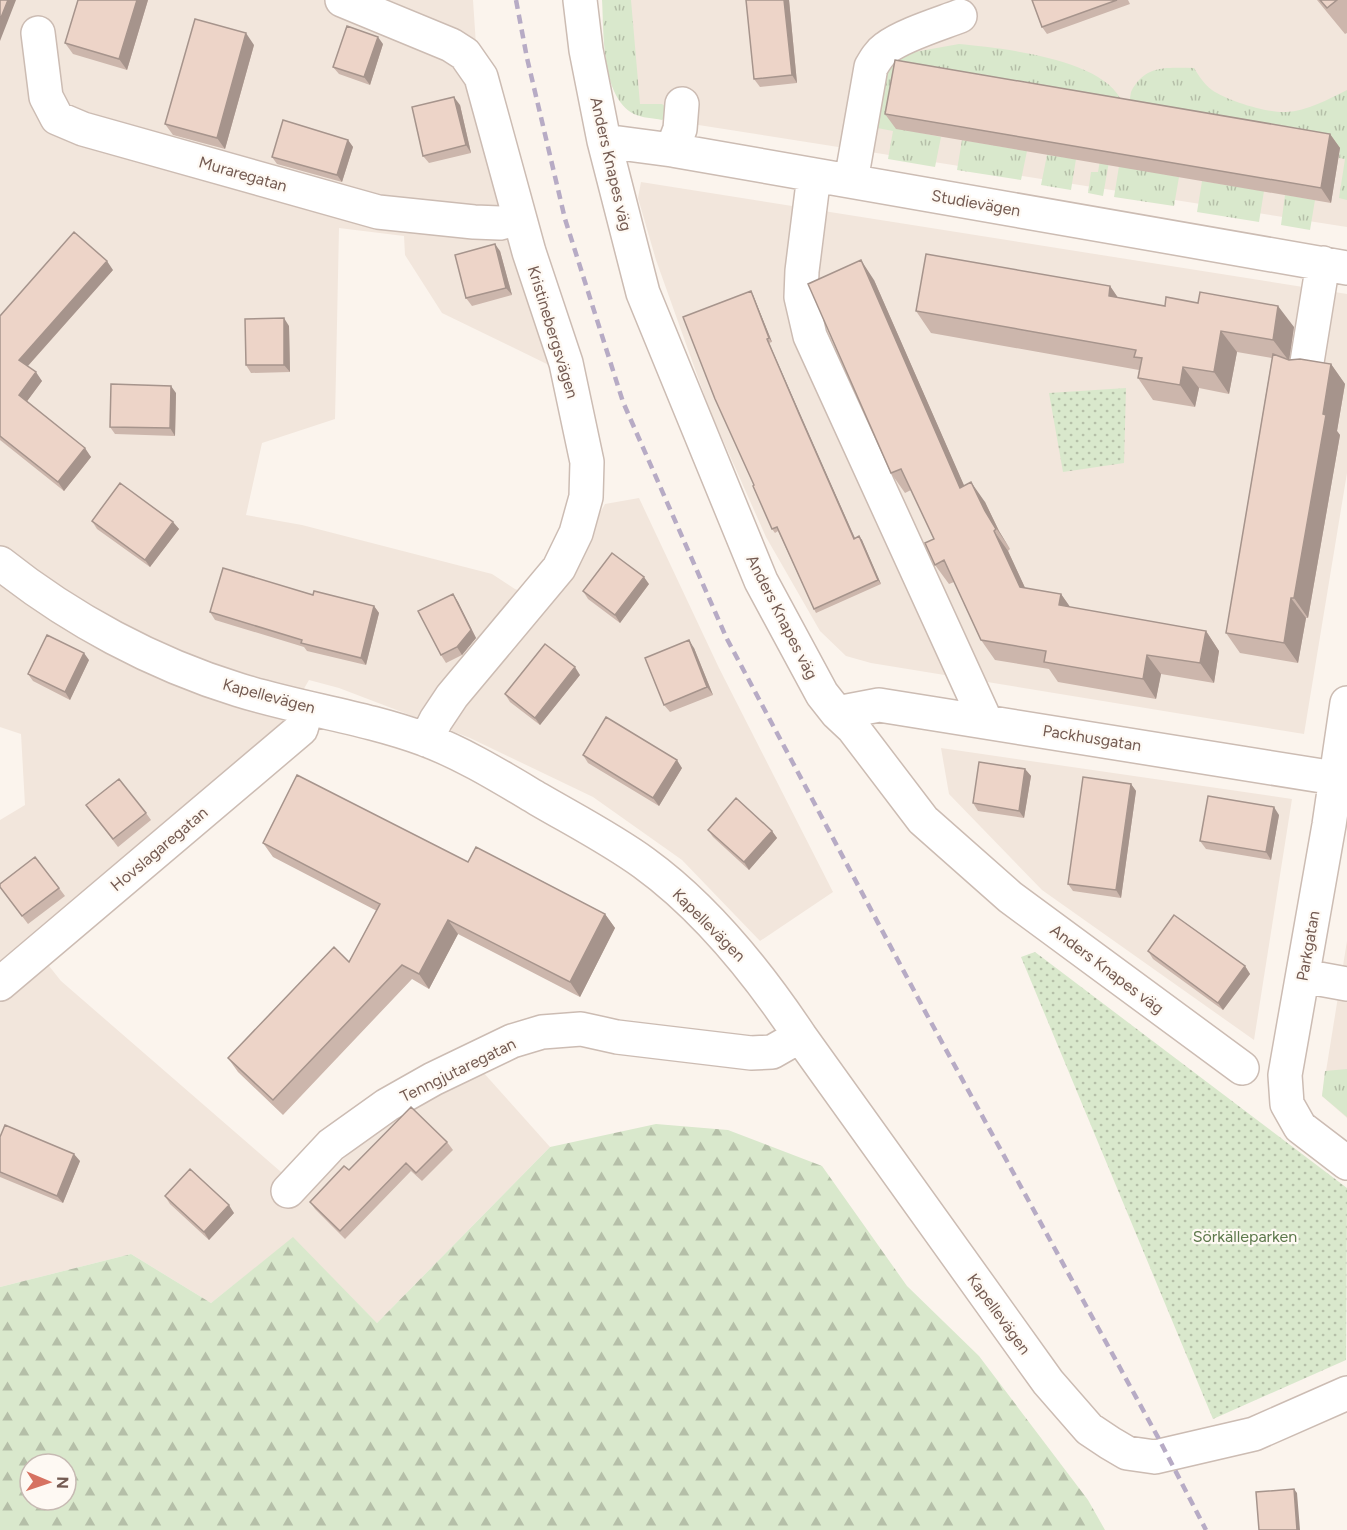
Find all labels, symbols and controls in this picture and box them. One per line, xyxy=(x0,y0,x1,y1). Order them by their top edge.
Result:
street label: Anders Knapes väg xyxy=(586,95,636,233)
street label: Muraregatan xyxy=(197,152,289,196)
street label: Studievägen xyxy=(930,186,1022,220)
street label: Kristinebergsvägen xyxy=(524,263,582,401)
street label: Anders Knapes väg xyxy=(742,552,822,682)
street label: Kapellevägen xyxy=(221,675,317,717)
street label: Packhusgatan xyxy=(1041,721,1143,755)
street label: Hovslagaregatan xyxy=(107,803,211,895)
street label: Kapellevägen xyxy=(669,885,749,965)
street label: Parkgatan xyxy=(1292,909,1324,983)
street label: Anders Knapes väg xyxy=(1047,920,1167,1018)
street label: Tenngjutaregatan xyxy=(397,1034,519,1106)
park label: Sörkälleparken xyxy=(1193,1227,1297,1246)
street label: Kapellevägen xyxy=(963,1270,1035,1358)
north arrow xyxy=(18,1452,78,1512)
text: N xyxy=(53,1476,72,1489)

